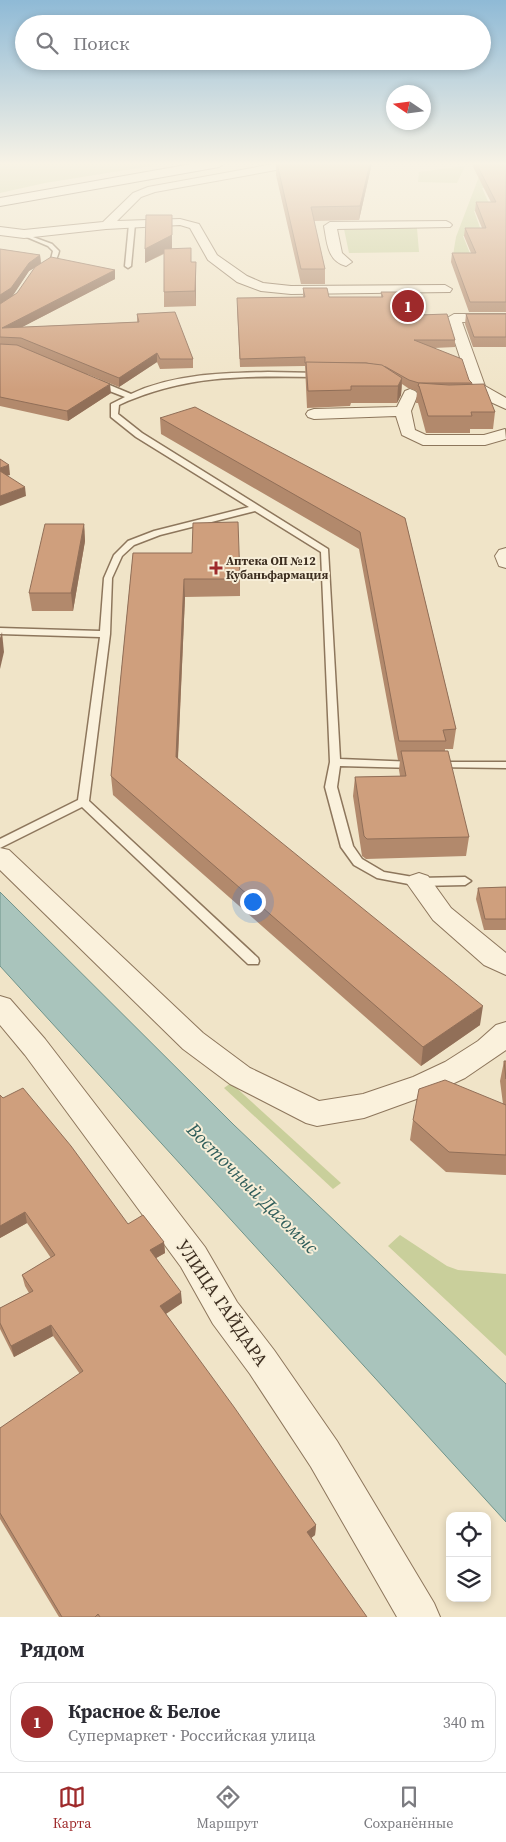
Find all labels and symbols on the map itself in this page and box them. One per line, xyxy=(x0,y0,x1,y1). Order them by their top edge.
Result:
north arrow xyxy=(386,85,431,130)
pin: 1 xyxy=(392,287,424,325)
place label: Аптека ОП №12 Кубаньфармация xyxy=(226,553,328,583)
marker: Аптека ОП №12 Кубаньфармация xyxy=(210,562,222,574)
your location xyxy=(240,889,266,915)
water label: Восточный Дагомыс xyxy=(181,1116,325,1260)
street label: УЛИЦА ГАЙДАРА xyxy=(171,1234,274,1371)

